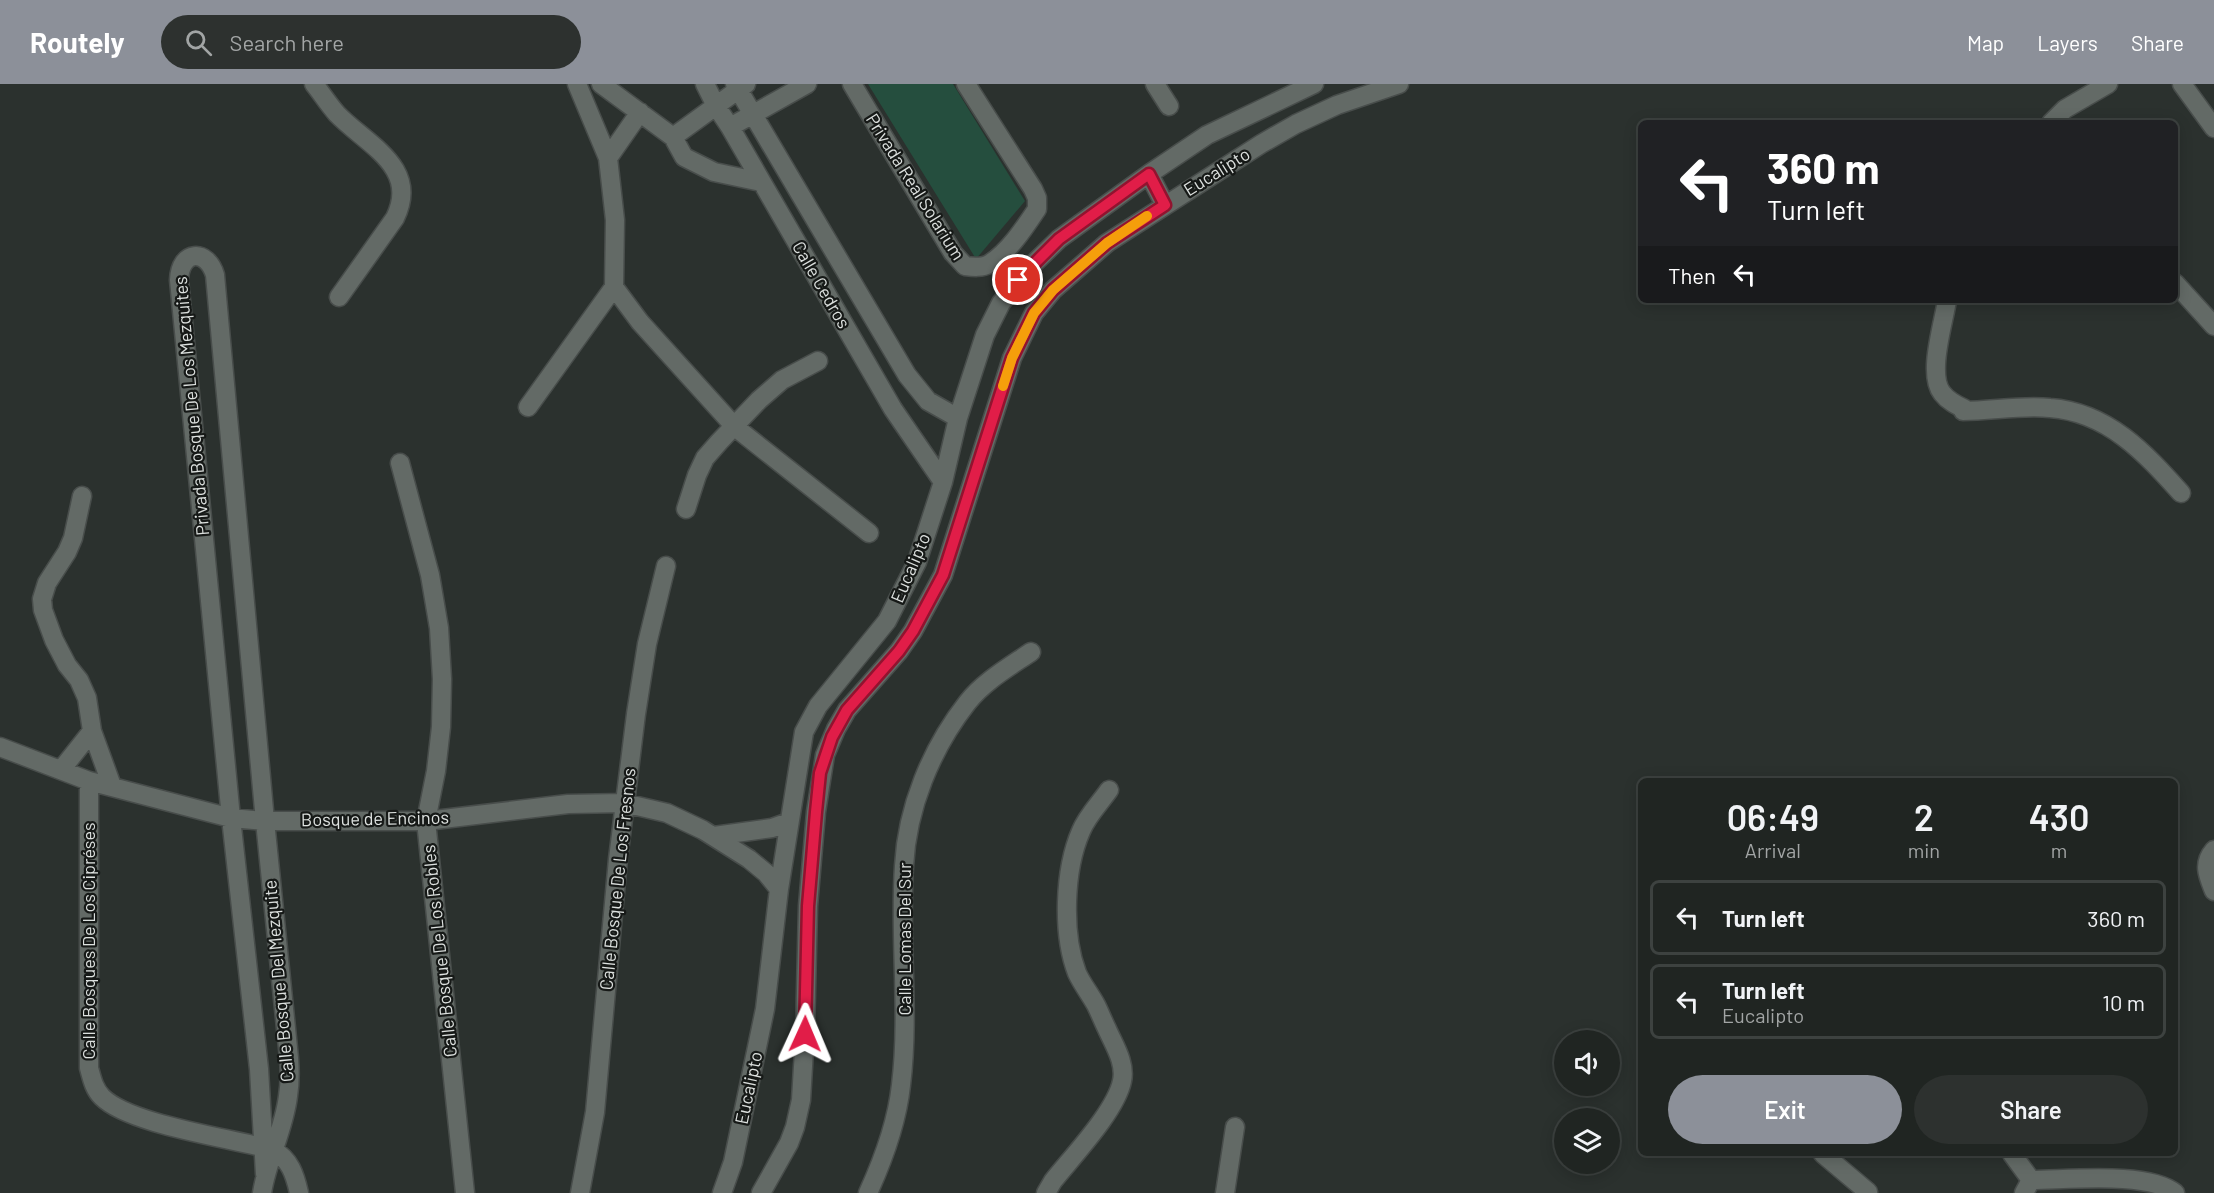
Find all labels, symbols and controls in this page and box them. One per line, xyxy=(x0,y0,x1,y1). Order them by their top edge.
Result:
search box xyxy=(161,15,581,69)
text: Routely xyxy=(30,25,125,59)
icon: search xyxy=(182,26,215,59)
text: Search here xyxy=(230,29,344,55)
text: Map xyxy=(1967,30,2004,55)
text: Layers xyxy=(2037,30,2098,55)
text: Share xyxy=(2131,30,2184,55)
street label: Privada Real Solarium xyxy=(862,109,970,264)
street label: Eucalipto xyxy=(1179,142,1254,200)
text: 360 m xyxy=(1767,142,1880,192)
icon: left xyxy=(1668,144,1746,222)
text: Turn left xyxy=(1767,193,1865,225)
street label: Calle Cedros xyxy=(788,237,856,332)
pin xyxy=(992,254,1043,305)
icon: left xyxy=(1728,258,1761,291)
text: Then xyxy=(1668,262,1716,288)
icon: arrive xyxy=(1001,263,1034,296)
street label: Privada Bosque De Los Mezquites xyxy=(169,276,213,537)
street label: Eucalipto xyxy=(886,529,935,606)
street label: Calle Bosque De Los Fresnos xyxy=(594,767,640,991)
text: 06:49 xyxy=(1727,795,1819,838)
text: 2 xyxy=(1914,795,1934,838)
text: 430 xyxy=(2029,795,2089,838)
street label: Bosque de Encinos xyxy=(301,806,449,830)
street label: Calle Bosques De Los Cipréses xyxy=(77,822,99,1060)
text: Arrival xyxy=(1745,838,1801,862)
text: min xyxy=(1908,838,1940,862)
text: m xyxy=(2051,838,2067,862)
street label: Calle Bosque De Los Robles xyxy=(417,844,461,1058)
street label: Calle Lomas Del Sur xyxy=(893,862,915,1016)
street label: Calle Bosque Del Mezquite xyxy=(258,879,298,1083)
icon: left xyxy=(1671,901,1704,934)
text: Turn left xyxy=(1722,905,1805,931)
text: 360 m xyxy=(2087,905,2145,931)
text: Turn left xyxy=(1722,977,1805,1003)
icon: left xyxy=(1671,985,1704,1018)
text: 10 m xyxy=(2102,989,2145,1015)
position arrow xyxy=(773,1002,837,1066)
text: Eucalipto xyxy=(1722,1003,1804,1027)
map controls xyxy=(1554,1030,1620,1174)
button: sound xyxy=(1554,1030,1620,1096)
street label: Eucalipto xyxy=(730,1049,766,1126)
button: Exit xyxy=(1668,1075,1902,1144)
button: Share xyxy=(1914,1075,2148,1144)
button: layers xyxy=(1554,1108,1620,1174)

